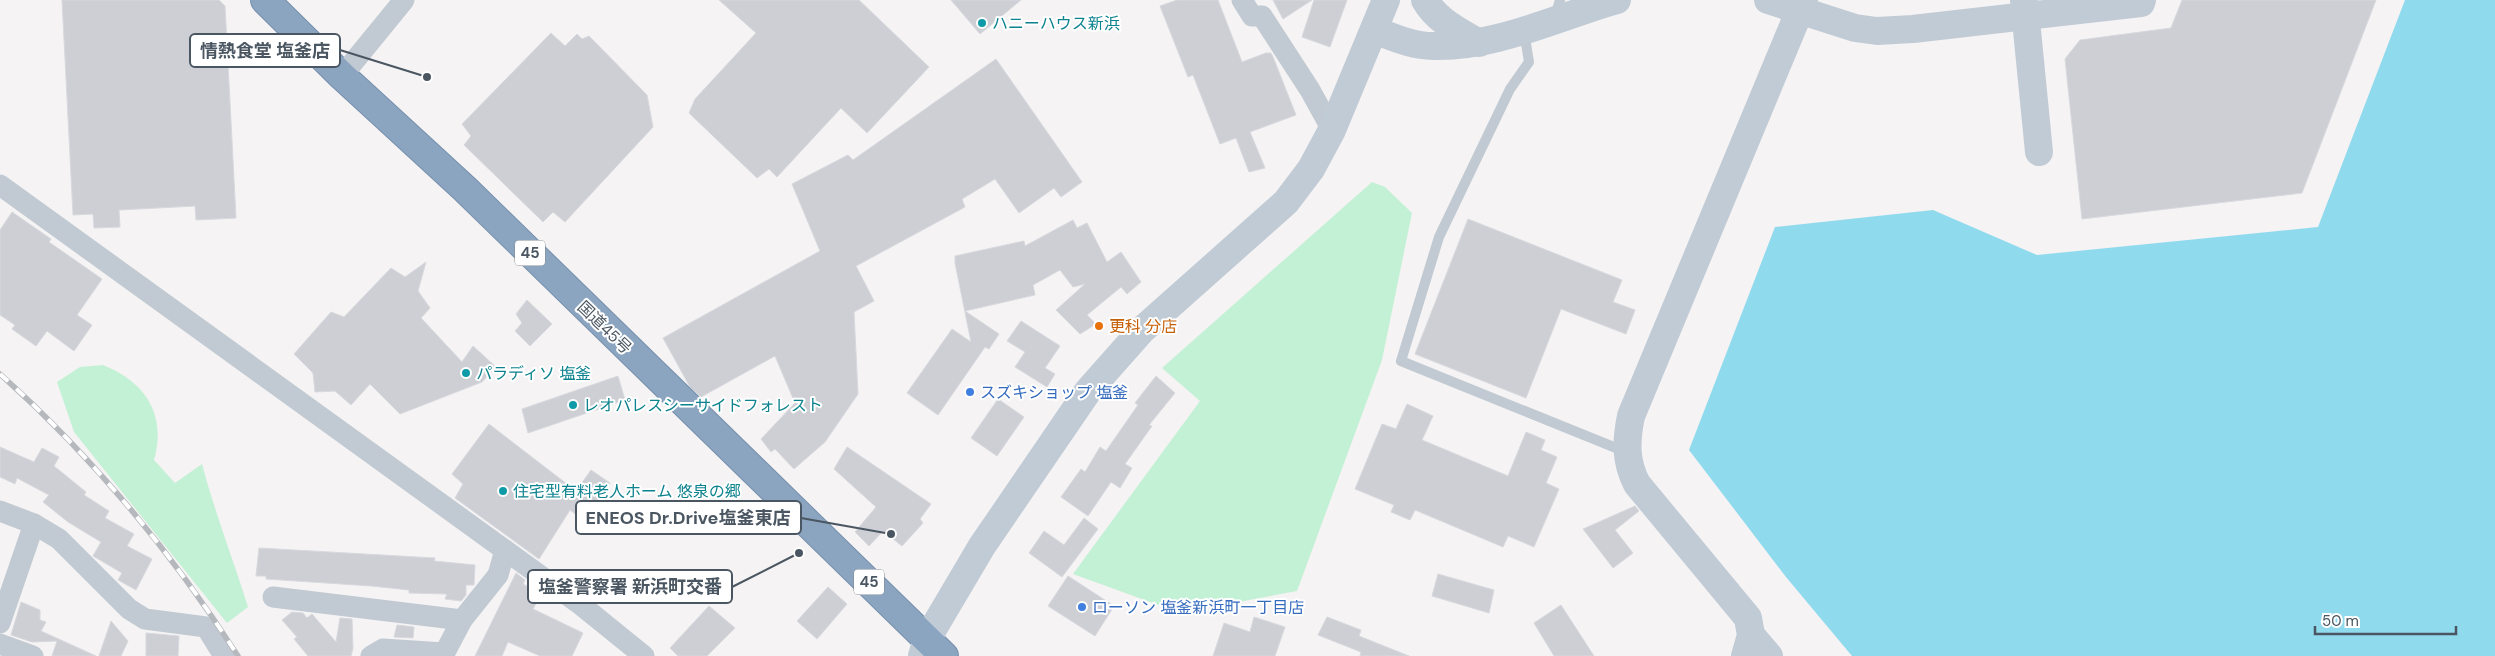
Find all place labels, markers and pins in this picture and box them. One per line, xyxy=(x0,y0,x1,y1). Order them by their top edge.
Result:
place label: ハニーハウス新浜 xyxy=(992,13,1120,34)
marker: ハニーハウス新浜 xyxy=(976,17,988,29)
callout: 情熱食堂 塩釜店 xyxy=(190,34,340,67)
place label: 更科 分店 xyxy=(1109,316,1177,337)
marker: 更科 分店 xyxy=(1093,320,1105,332)
place label: パラディソ 塩釜 xyxy=(476,363,591,384)
marker: パラディソ 塩釜 xyxy=(460,367,472,379)
place label: スズキショップ 塩釜 xyxy=(980,382,1128,403)
marker: スズキショップ 塩釜 xyxy=(964,386,976,398)
place label: レオパレスシーサイドフォレスト xyxy=(583,395,823,416)
marker: レオパレスシーサイドフォレスト xyxy=(567,399,579,411)
place label: 住宅型有料老人ホーム 悠泉の郷 xyxy=(513,481,741,502)
marker: 住宅型有料老人ホーム 悠泉の郷 xyxy=(497,485,509,497)
callout: ENEOS Dr.Drive塩釜東店 xyxy=(576,501,801,534)
callout: 塩釜警察署 新浜町交番 xyxy=(528,570,732,603)
place label: ローソン 塩釜新浜町一丁目店 xyxy=(1092,597,1304,618)
marker: ローソン 塩釜新浜町一丁目店 xyxy=(1076,601,1088,613)

